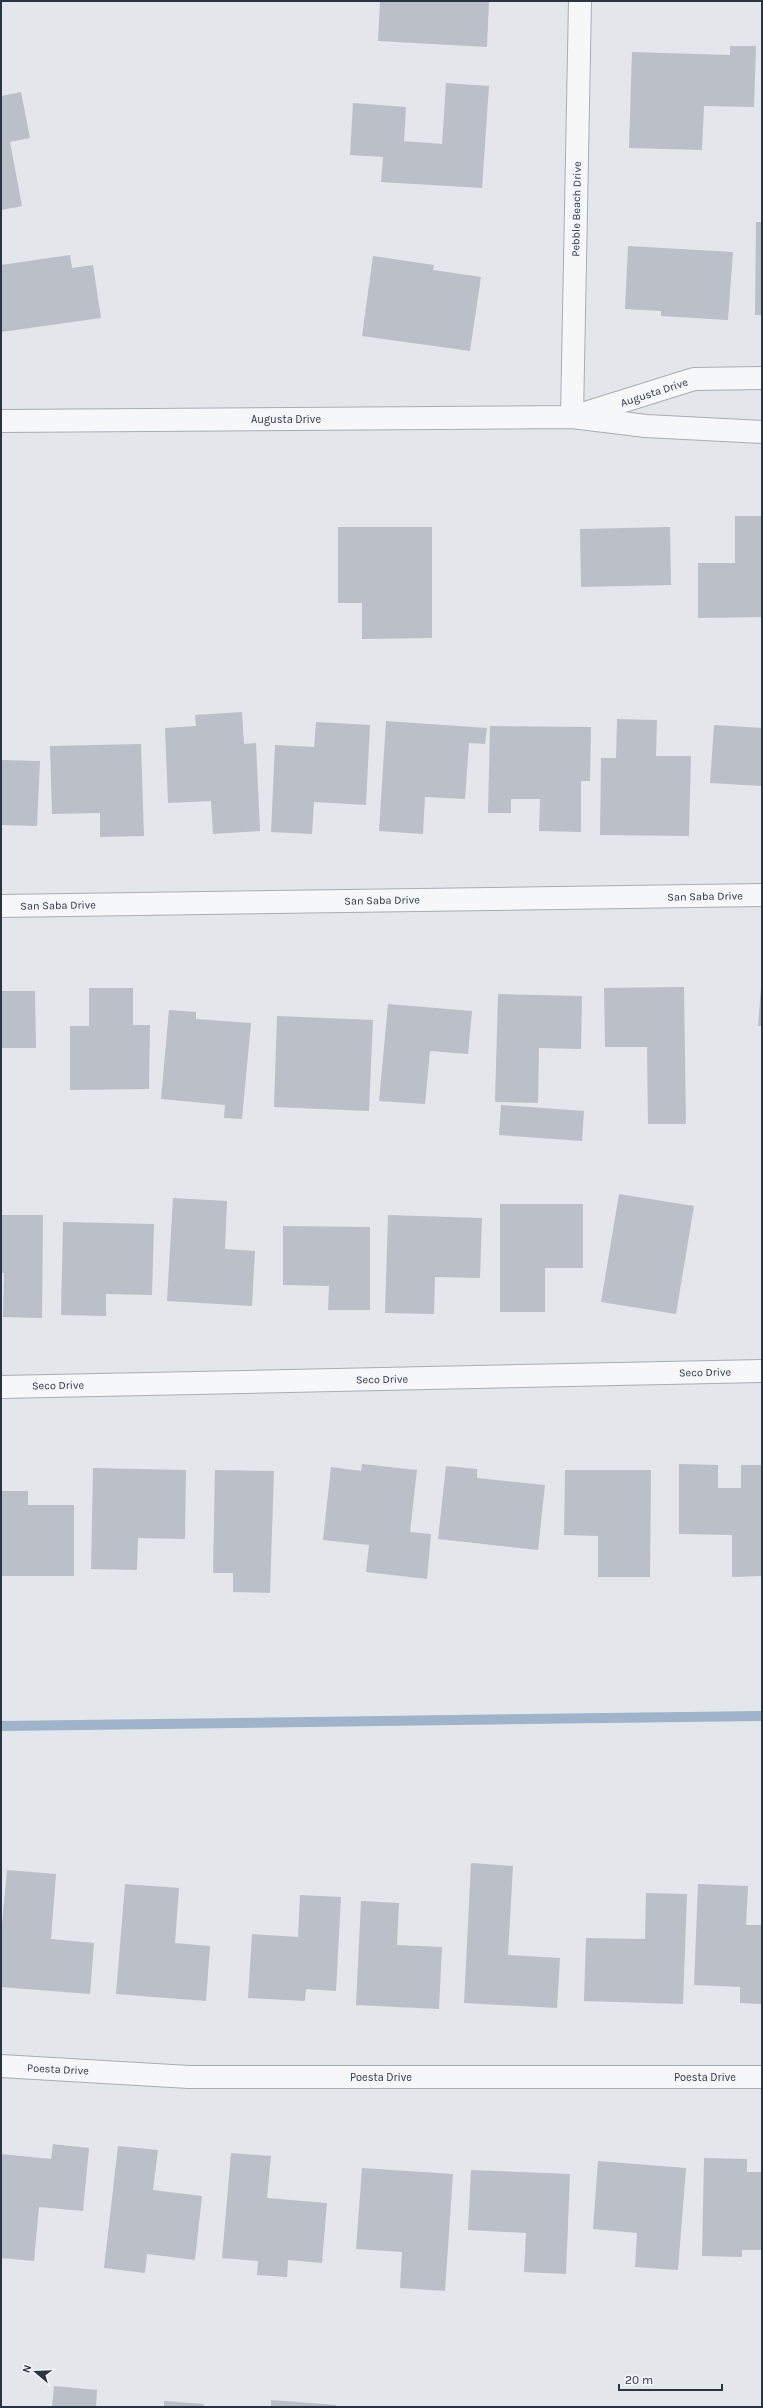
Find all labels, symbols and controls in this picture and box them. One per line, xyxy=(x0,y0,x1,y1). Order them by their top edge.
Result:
street label: Pebble Beach Drive xyxy=(569,161,584,257)
street label: Augusta Drive xyxy=(619,375,690,409)
street label: Augusta Drive xyxy=(251,413,321,426)
street label: San Saba Drive xyxy=(667,889,743,904)
street label: San Saba Drive xyxy=(344,893,420,908)
street label: San Saba Drive xyxy=(20,898,96,913)
street label: Seco Drive xyxy=(679,1366,732,1379)
street label: Seco Drive xyxy=(356,1373,409,1386)
street label: Seco Drive xyxy=(32,1379,85,1392)
street label: Poesta Drive xyxy=(27,2061,90,2078)
street label: Poesta Drive xyxy=(350,2071,412,2084)
street label: Poesta Drive xyxy=(674,2071,736,2084)
north arrow xyxy=(16,2352,56,2392)
text: N xyxy=(20,2363,34,2375)
scale bar xyxy=(619,2366,722,2392)
text: 20 m xyxy=(625,2373,653,2387)

